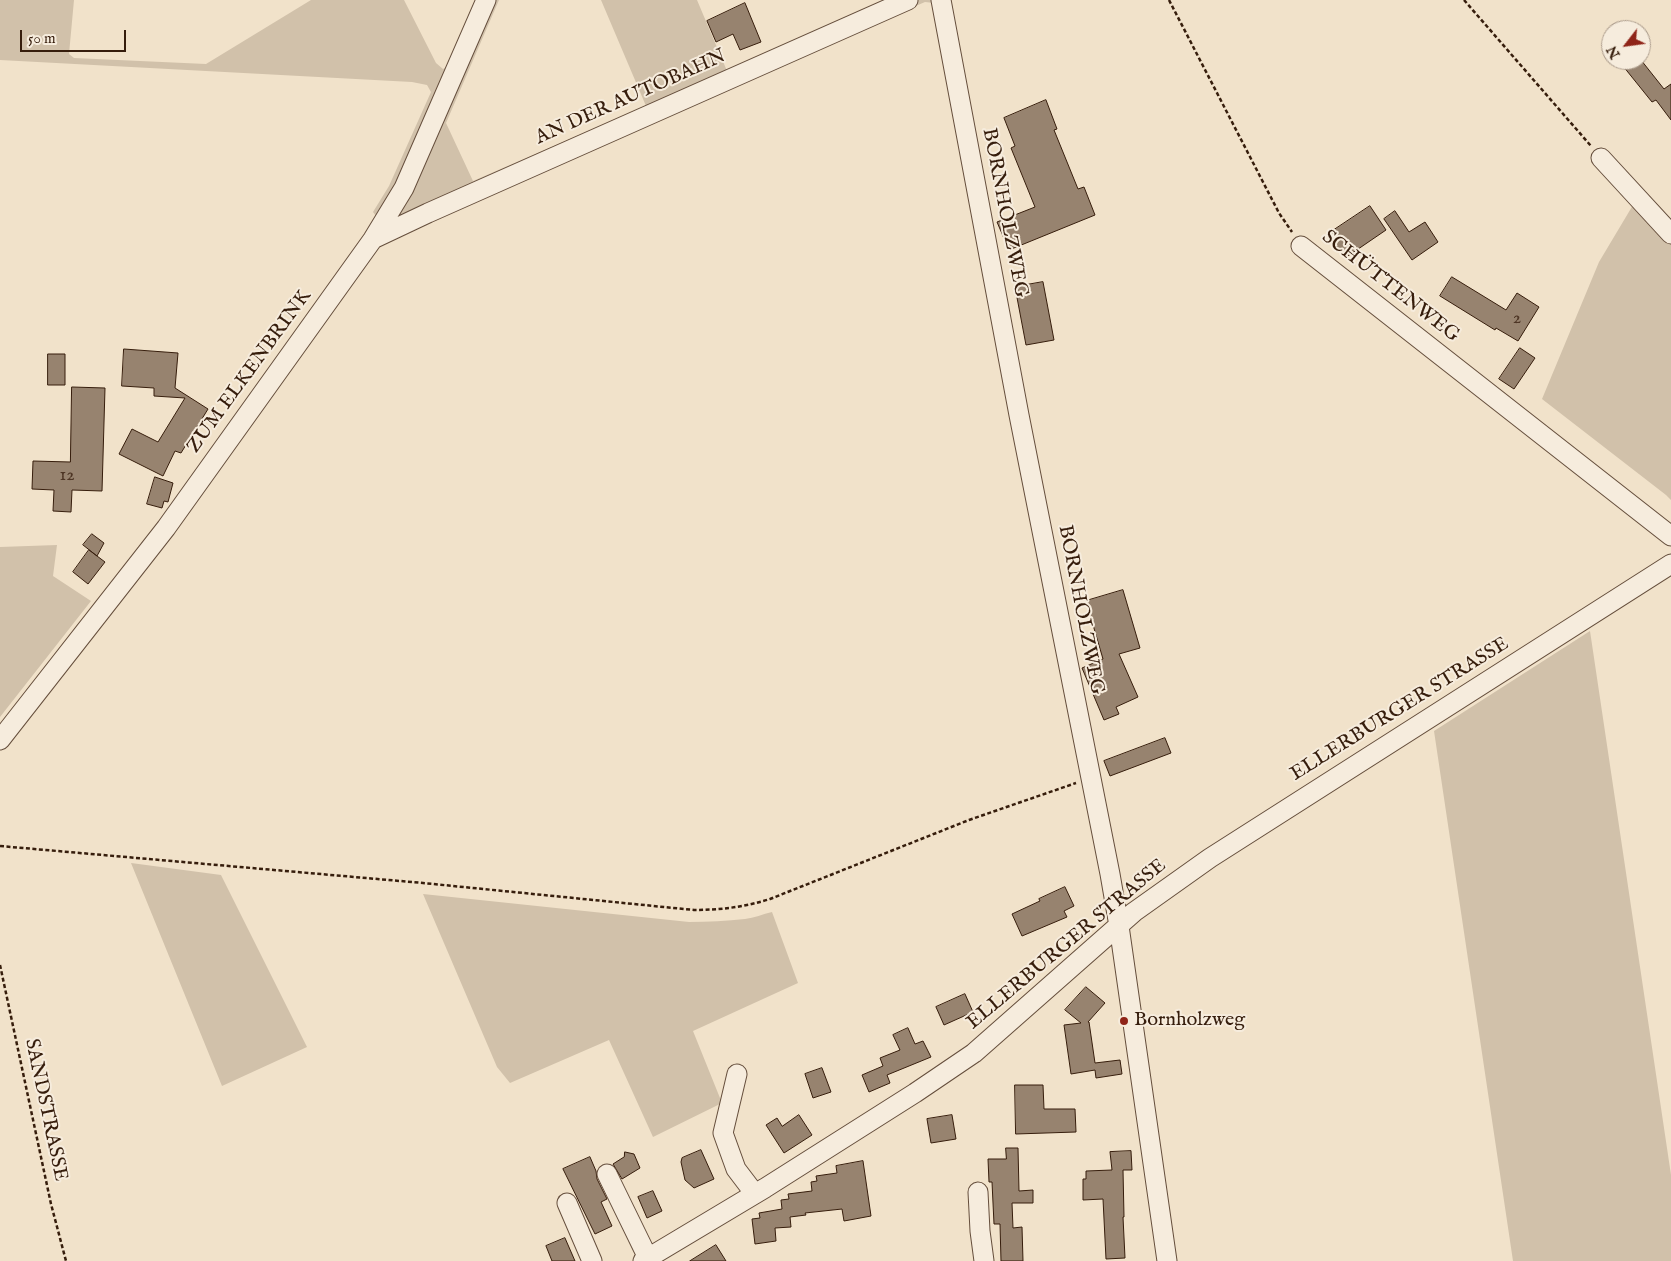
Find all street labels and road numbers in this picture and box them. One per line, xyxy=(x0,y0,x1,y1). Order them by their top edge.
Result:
street label: AN DER AUTOBAHN xyxy=(532,45,730,151)
street label: BORNHOLZWEG xyxy=(976,126,1032,300)
street label: SCHÜTTENWEG xyxy=(1316,226,1464,348)
street label: ZUM ELKENBRINK xyxy=(183,286,317,458)
street label: BORNHOLZWEG xyxy=(1052,523,1108,697)
street label: ELLERBURGER STRASSE xyxy=(1286,633,1514,787)
street label: ELLERBURGER STRASSE xyxy=(962,855,1172,1035)
street label: SANDSTRASSE xyxy=(18,1037,72,1183)

